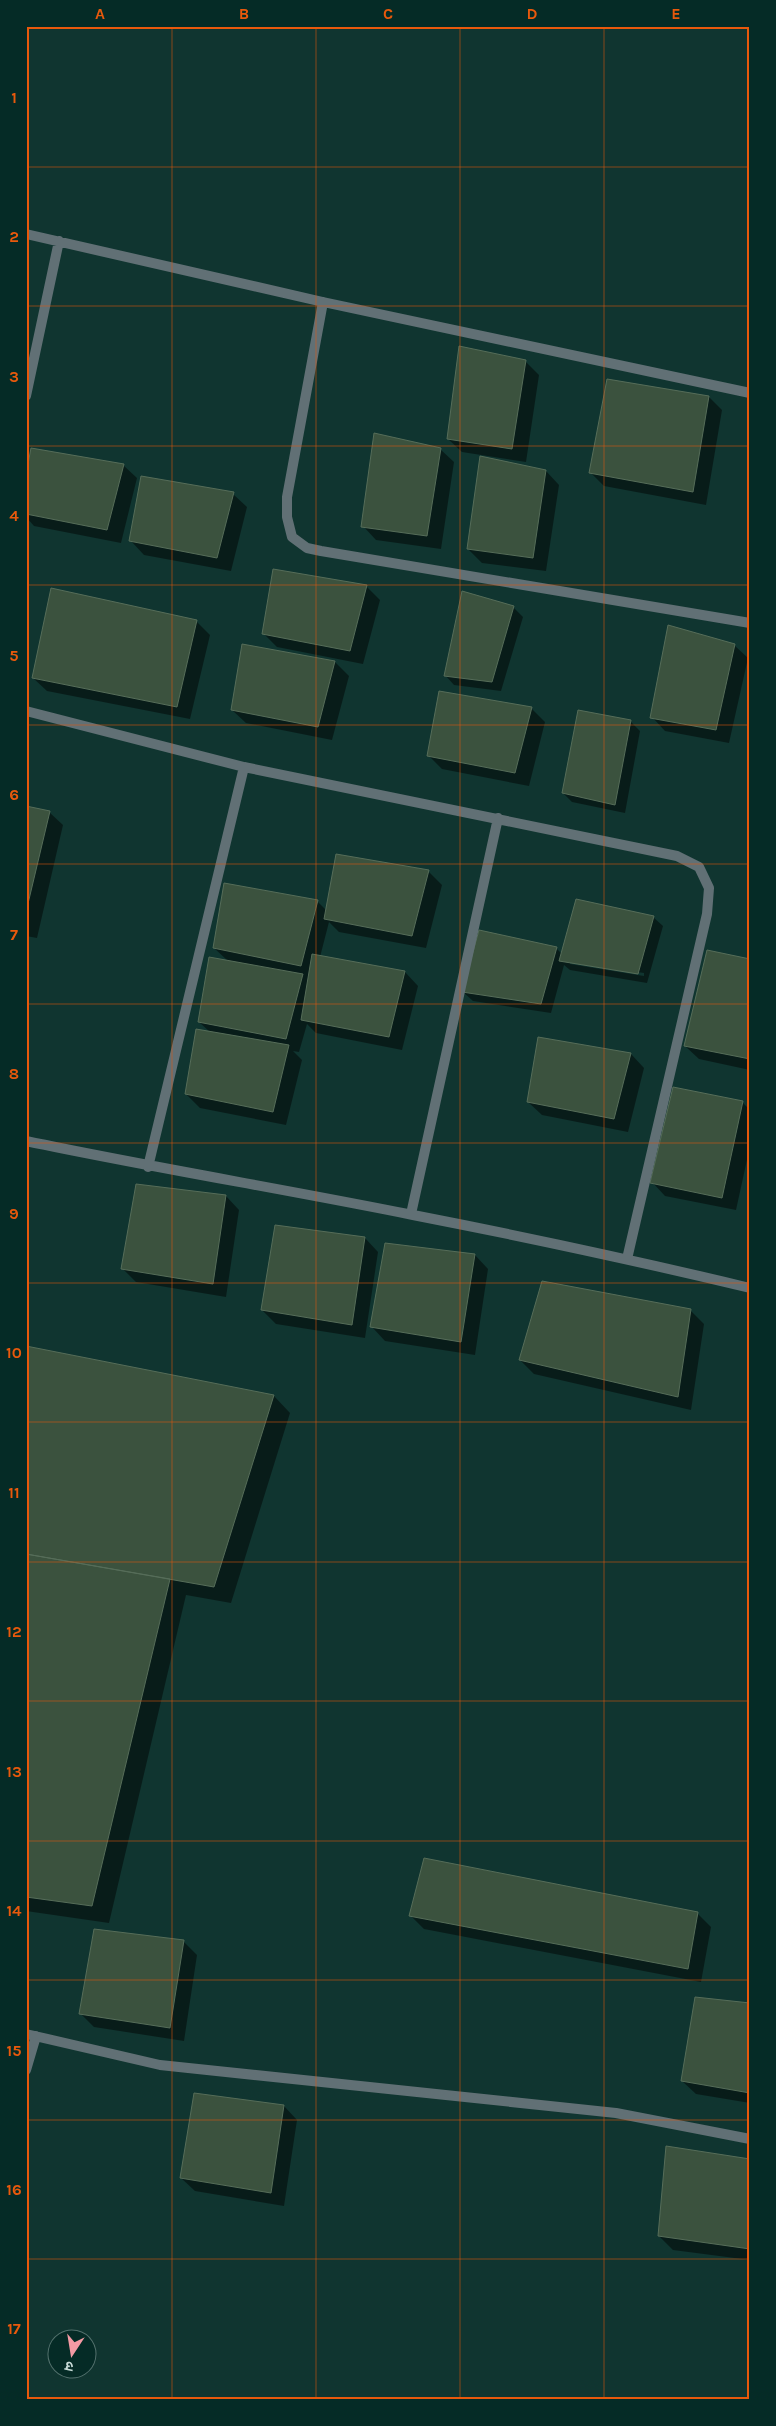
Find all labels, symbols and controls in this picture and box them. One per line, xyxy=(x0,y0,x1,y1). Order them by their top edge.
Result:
text: A xyxy=(95,4,105,23)
text: B xyxy=(239,4,249,23)
text: C xyxy=(383,4,393,23)
text: D xyxy=(527,4,538,23)
text: E xyxy=(671,4,681,23)
text: 1 xyxy=(11,88,17,107)
text: 2 xyxy=(9,227,19,246)
text: 3 xyxy=(9,367,19,386)
text: 4 xyxy=(9,506,19,525)
text: 5 xyxy=(9,646,19,665)
text: 6 xyxy=(9,785,19,804)
text: 7 xyxy=(10,925,18,944)
text: 8 xyxy=(9,1064,19,1083)
text: 9 xyxy=(9,1204,19,1223)
text: 10 xyxy=(6,1343,22,1362)
text: 11 xyxy=(8,1483,20,1502)
text: 12 xyxy=(6,1622,22,1641)
text: 13 xyxy=(6,1762,22,1781)
text: 14 xyxy=(6,1901,22,1920)
text: 15 xyxy=(6,2041,22,2060)
text: 16 xyxy=(6,2180,22,2199)
text: 17 xyxy=(7,2319,21,2338)
north arrow xyxy=(48,2328,98,2378)
text: उ xyxy=(63,2357,75,2375)

